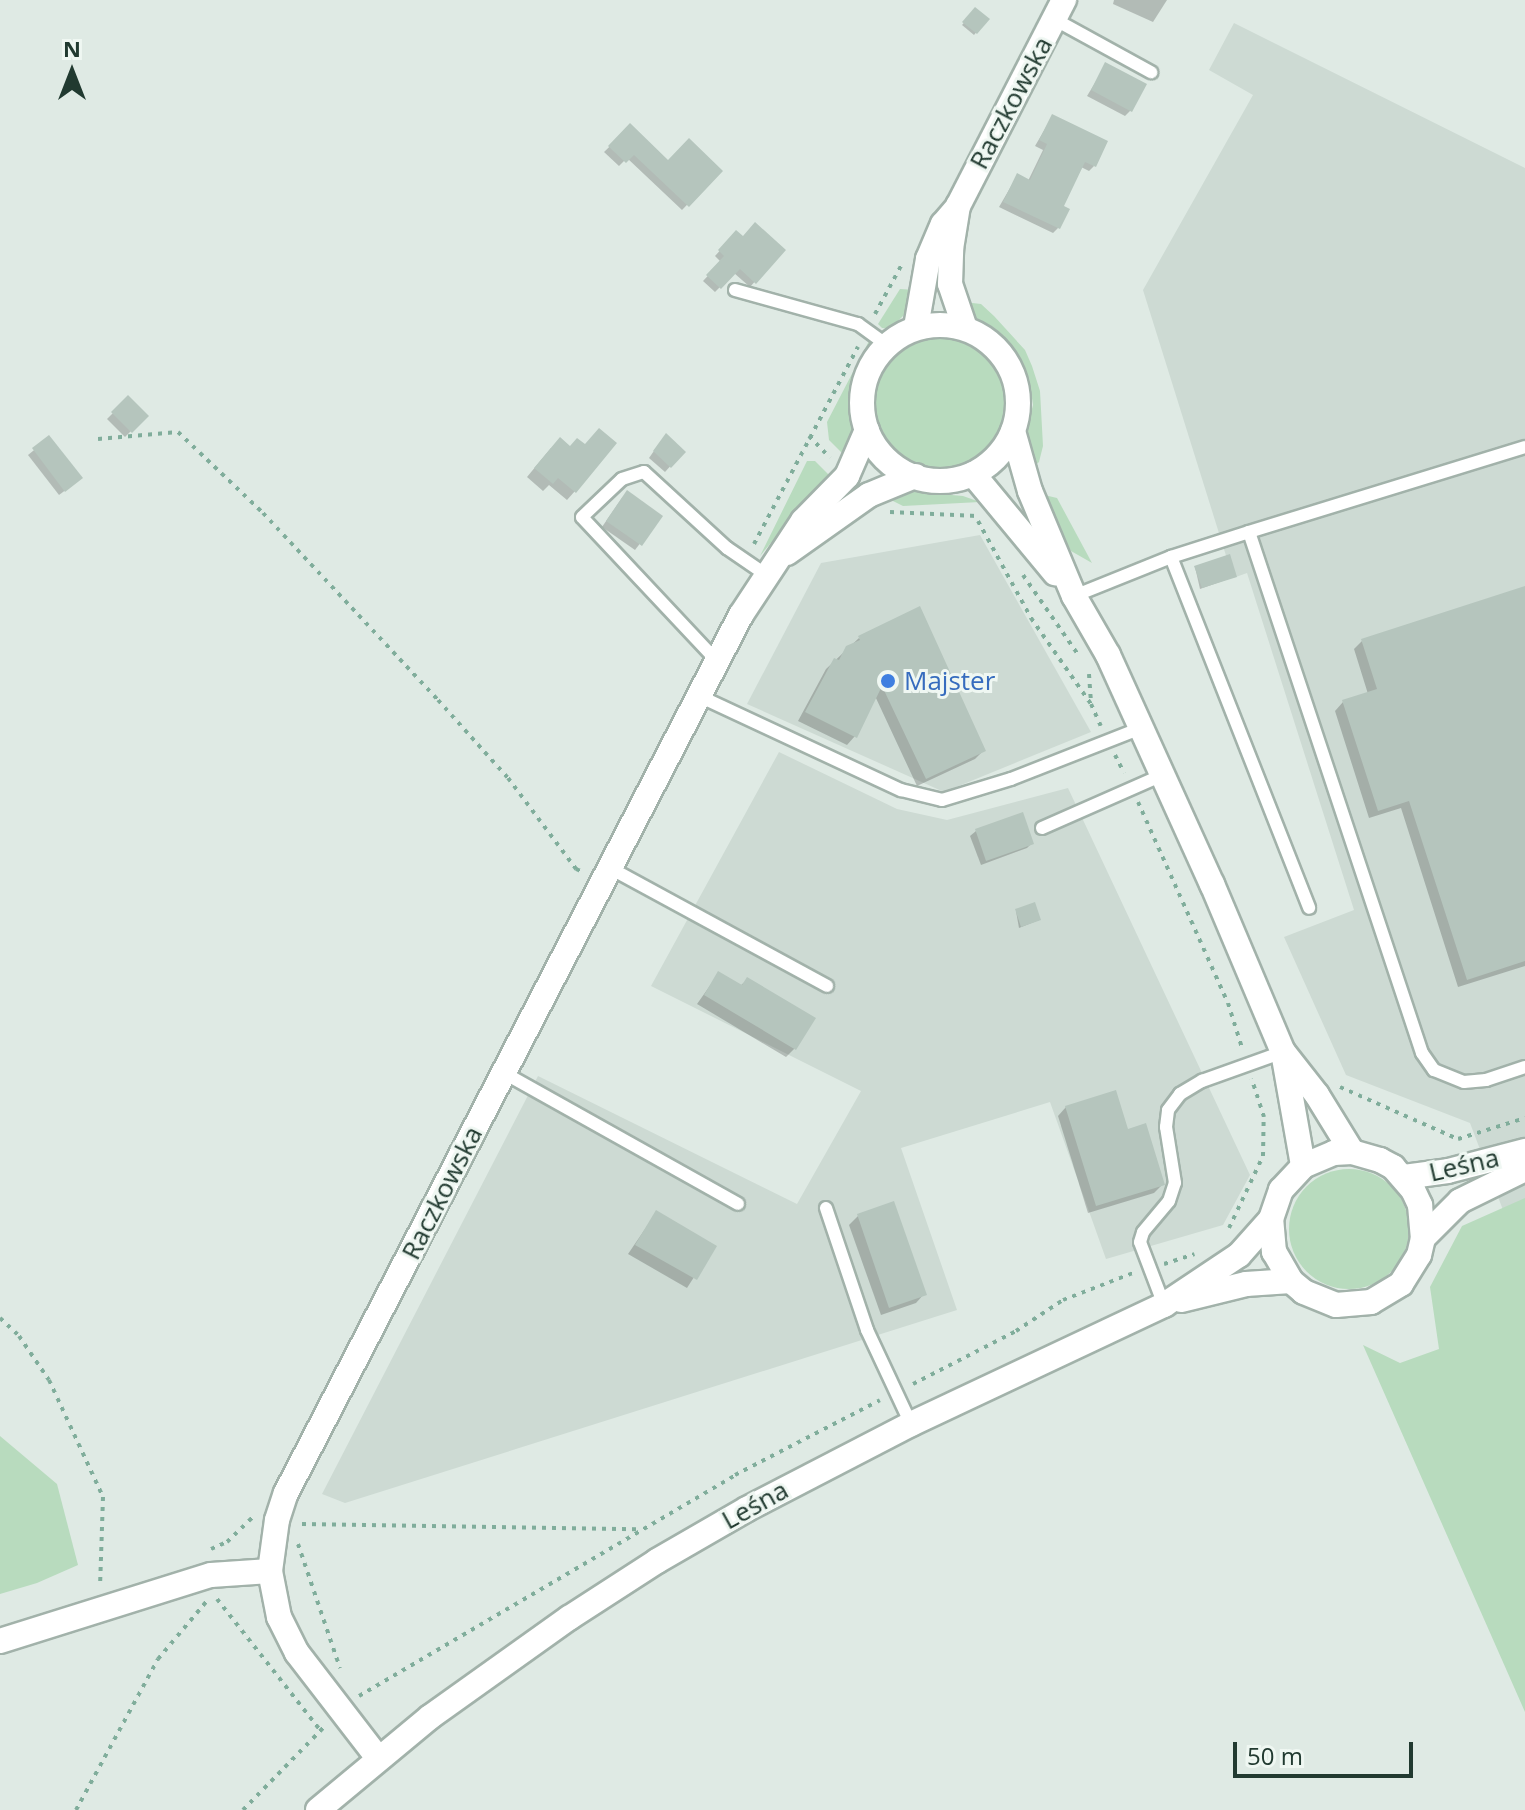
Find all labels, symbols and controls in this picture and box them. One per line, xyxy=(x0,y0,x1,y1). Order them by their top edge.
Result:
north arrow xyxy=(32,32,112,112)
street label: Raczkowska xyxy=(963,32,1059,174)
text: N xyxy=(63,33,81,63)
place label: Majster xyxy=(904,665,995,697)
marker: Majster xyxy=(879,672,897,690)
street label: Raczkowska xyxy=(395,1121,489,1265)
street label: Leśna xyxy=(1426,1142,1502,1188)
street label: Leśna xyxy=(716,1474,794,1536)
scale bar xyxy=(1237,1726,1417,1776)
text: 50 m xyxy=(1247,1739,1303,1772)

